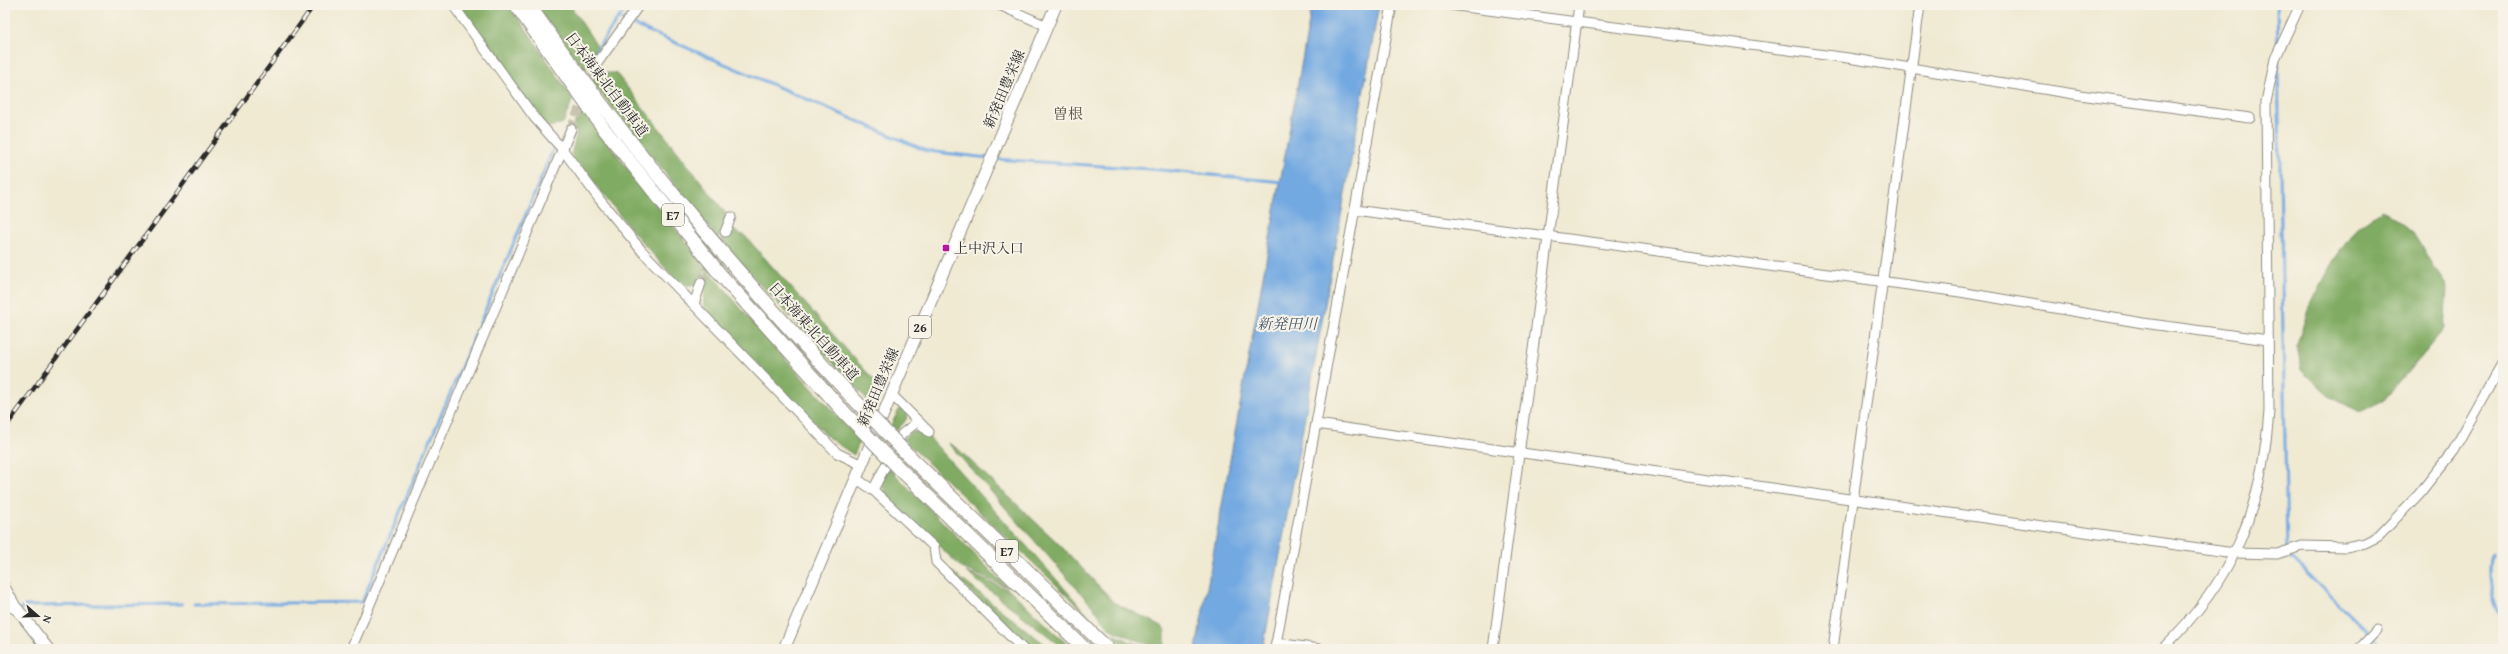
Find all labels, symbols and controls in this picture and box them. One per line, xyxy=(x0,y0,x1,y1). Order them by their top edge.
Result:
street label: 日本海東北自動車道 xyxy=(561,28,653,140)
street label: 新発田豊栄線 xyxy=(978,46,1030,132)
district label: 曽根 xyxy=(1053,103,1083,124)
road number: E7 xyxy=(662,204,684,226)
place label: 上中沢入口 xyxy=(954,238,1024,258)
marker: 上中沢入口 xyxy=(941,243,951,253)
street label: 日本海東北自動車道 xyxy=(764,277,864,385)
water label: 新発田川 xyxy=(1257,313,1319,334)
road number: 26 xyxy=(909,316,931,338)
street label: 新発田豊栄線 xyxy=(852,344,904,430)
road number: E7 xyxy=(996,540,1018,562)
north arrow xyxy=(18,596,58,636)
text: N xyxy=(38,613,56,626)

